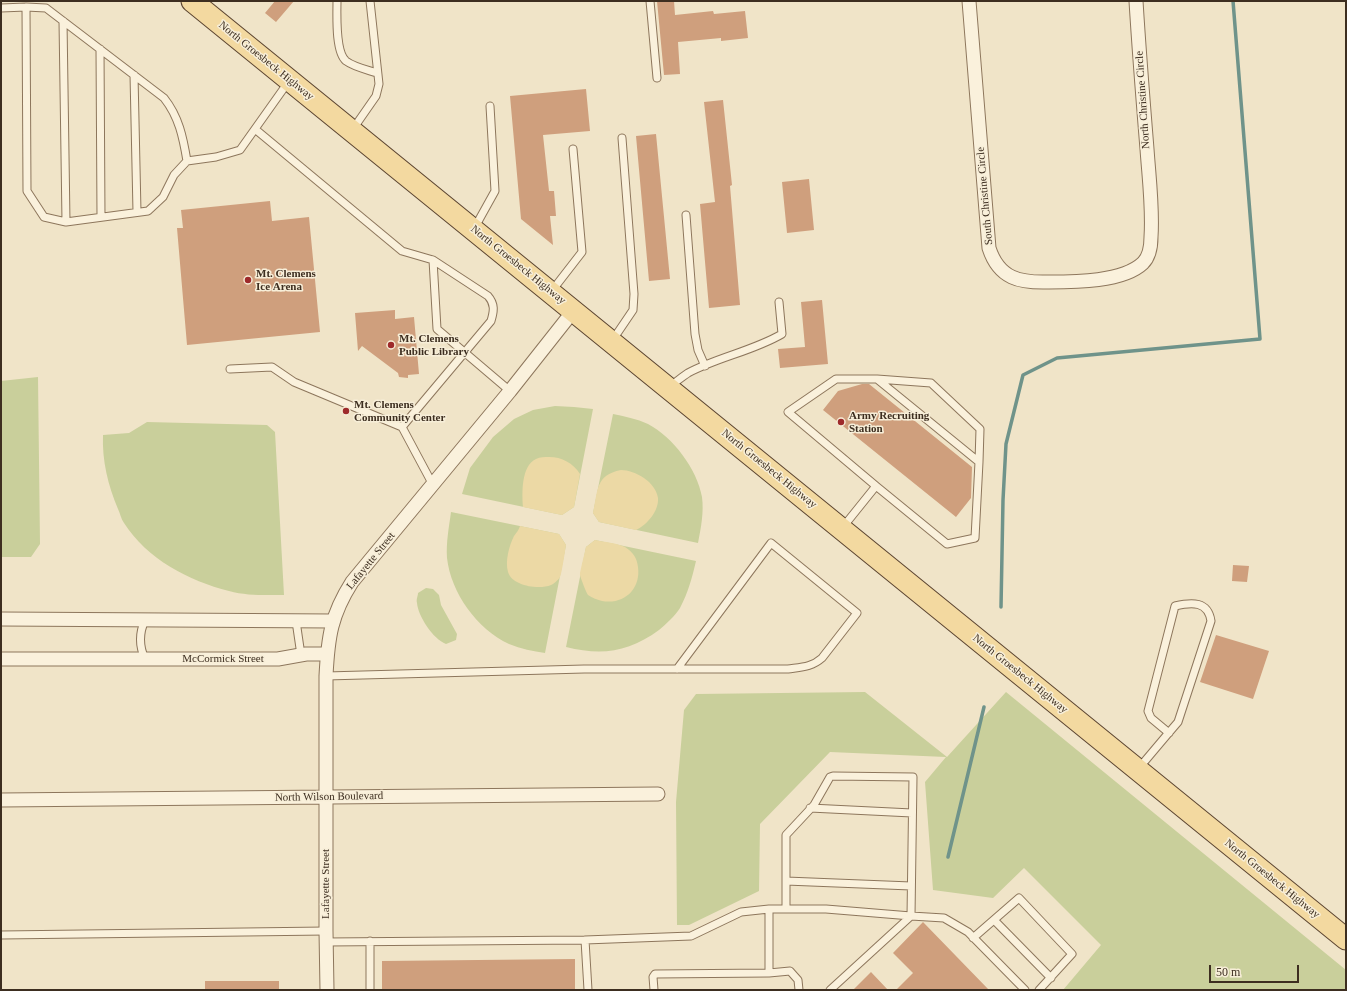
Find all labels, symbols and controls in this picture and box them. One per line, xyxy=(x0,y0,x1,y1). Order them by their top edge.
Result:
street label: North Groesbeck Highway xyxy=(216,19,316,103)
street label: North Christine Circle xyxy=(1133,50,1153,150)
street label: South Christine Circle xyxy=(974,146,996,246)
street label: North Groesbeck Highway xyxy=(468,223,568,307)
place label: Mt. Clemens Ice Arena xyxy=(256,267,316,293)
marker: Mt. Clemens Ice Arena xyxy=(243,275,253,285)
place label: Mt. Clemens Public Library xyxy=(399,332,469,358)
marker: Mt. Clemens Public Library xyxy=(386,340,396,350)
place label: Mt. Clemens Community Center xyxy=(354,398,445,424)
marker: Mt. Clemens Community Center xyxy=(341,406,351,416)
place label: Army Recruiting Station xyxy=(849,409,929,435)
marker: Army Recruiting Station xyxy=(836,417,846,427)
street label: North Groesbeck Highway xyxy=(719,427,819,511)
street label: Lafayette Street xyxy=(344,530,398,592)
street label: North Groesbeck Highway xyxy=(970,632,1070,716)
street label: McCormick Street xyxy=(182,652,264,666)
street label: North Wilson Boulevard xyxy=(275,789,383,805)
street label: North Groesbeck Highway xyxy=(1222,837,1322,921)
street label: Lafayette Street xyxy=(319,849,333,919)
scale bar xyxy=(1211,957,1301,983)
text: 50 m xyxy=(1216,965,1240,979)

